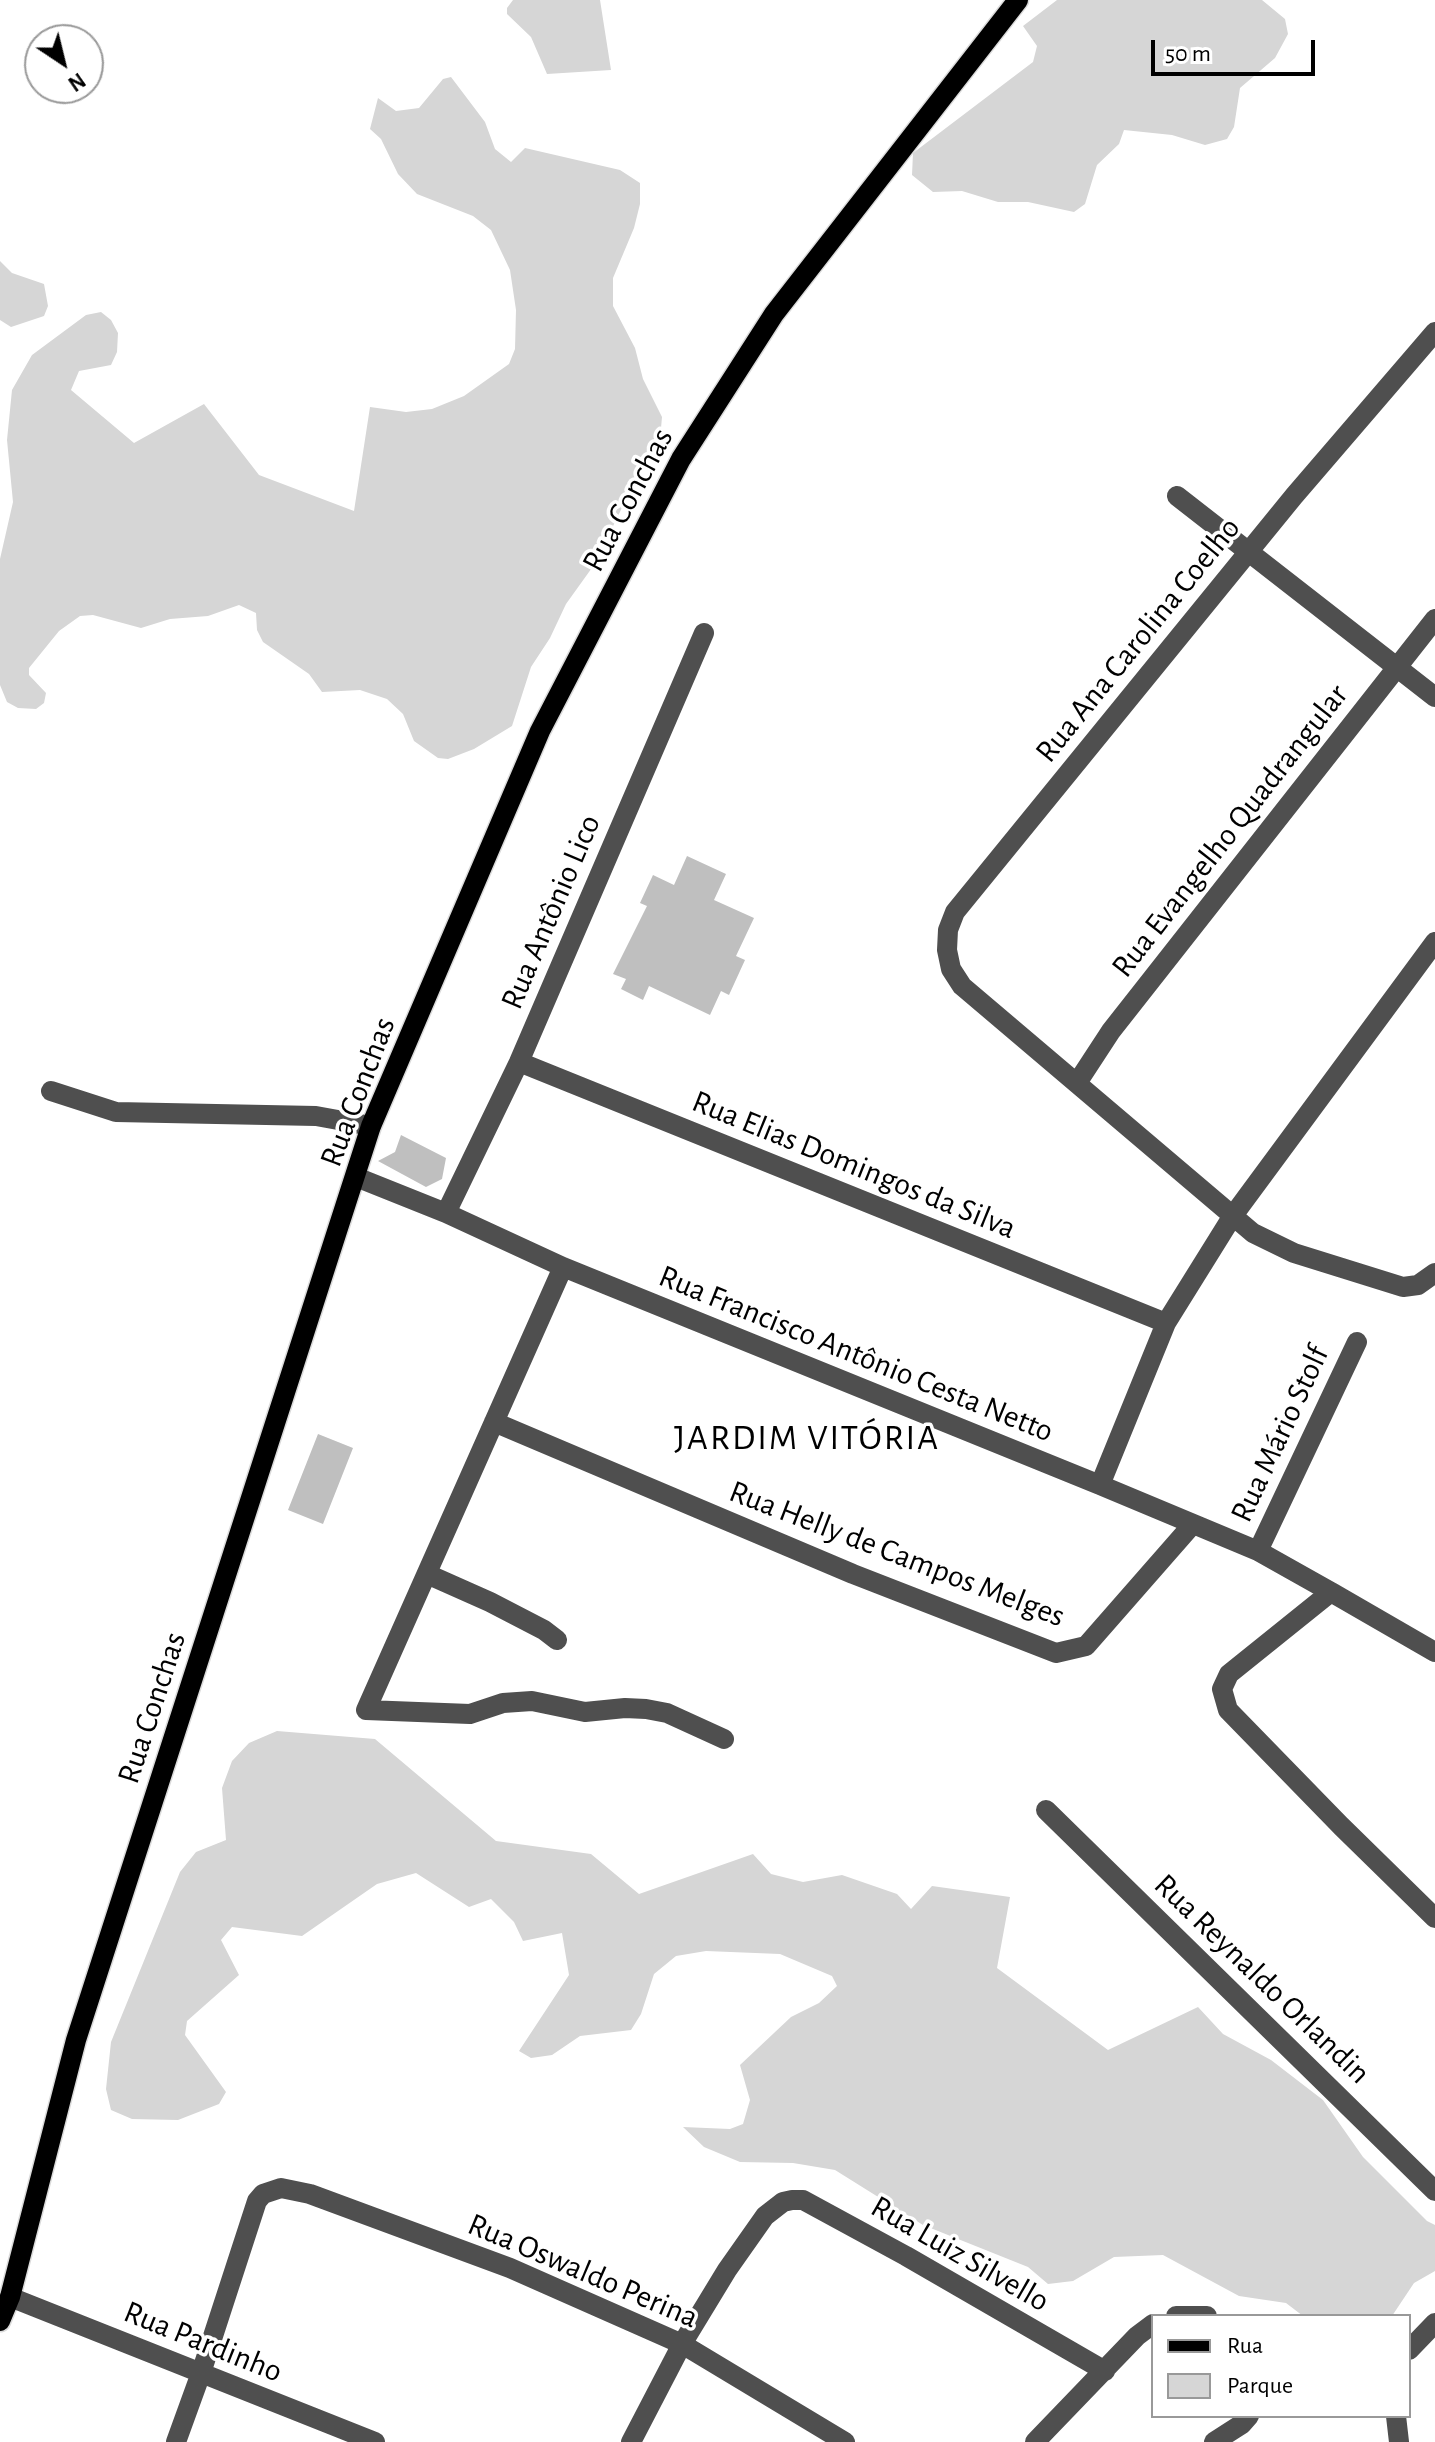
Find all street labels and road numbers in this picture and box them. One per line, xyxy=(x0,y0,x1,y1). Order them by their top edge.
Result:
street label: Rua Conchas xyxy=(574,422,682,578)
street label: Rua Ana Carolina Coelho xyxy=(1027,510,1249,770)
street label: Rua Evangelho Quadrangular xyxy=(1104,677,1356,985)
street label: Rua Antônio Lico xyxy=(493,809,609,1015)
street label: Rua Conchas xyxy=(312,1012,404,1172)
street label: Rua Elias Domingos da Silva xyxy=(686,1082,1022,1248)
street label: Rua Francisco Antônio Cesta Netto xyxy=(653,1257,1059,1451)
street label: Rua Mário Stolf xyxy=(1222,1340,1338,1528)
street label: Rua Helly de Campos Melges xyxy=(724,1472,1070,1636)
street label: Rua Conchas xyxy=(109,1627,195,1789)
street label: Rua Reynaldo Orlandin xyxy=(1146,1866,1378,2092)
street label: Rua Luiz Silvello xyxy=(864,2188,1056,2320)
street label: Rua Oswaldo Perina xyxy=(462,2205,704,2337)
street label: Rua Pardinho xyxy=(118,2293,288,2391)

